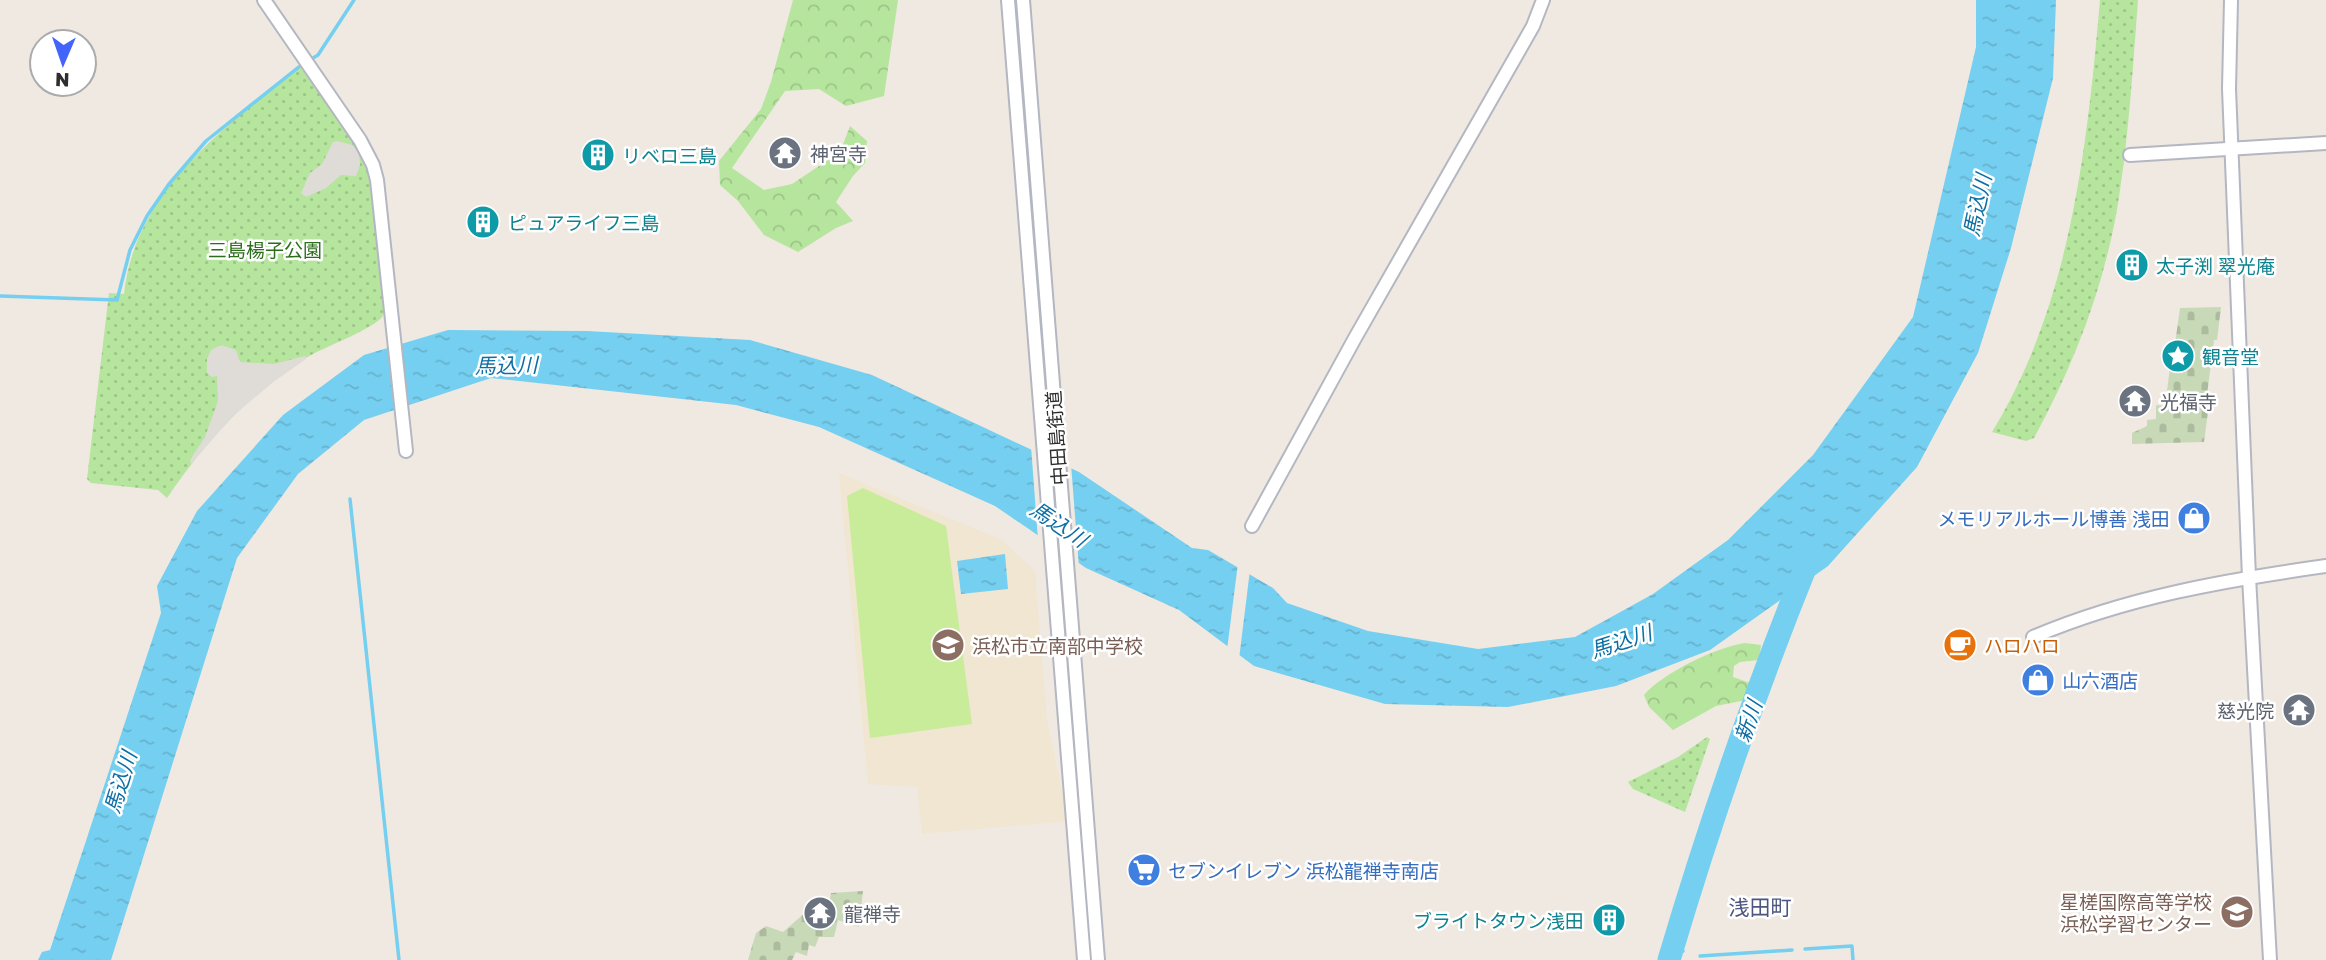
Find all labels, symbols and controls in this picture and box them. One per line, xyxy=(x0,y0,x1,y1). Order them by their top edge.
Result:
north arrow xyxy=(28,28,98,98)
text: N xyxy=(55,69,70,92)
temple icon: 神宮寺 xyxy=(766,134,804,172)
building icon: リベロ三島 xyxy=(579,136,617,174)
place label: 神宮寺 xyxy=(810,142,867,165)
place label: リベロ三島 xyxy=(622,144,717,167)
water label: 馬込川 xyxy=(1958,170,1997,239)
building icon: ピュアライフ三島 xyxy=(464,203,502,241)
place label: ピュアライフ三島 xyxy=(508,211,660,234)
park label: 三島楊子公園 xyxy=(208,238,322,261)
building icon: 太子渕 翠光庵 xyxy=(2113,246,2151,284)
place label: 太子渕 翠光庵 xyxy=(2156,254,2275,277)
place icon: 観音堂 xyxy=(2159,337,2197,375)
place label: 観音堂 xyxy=(2202,345,2259,368)
water label: 馬込川 xyxy=(474,351,540,379)
temple icon: 光福寺 xyxy=(2116,382,2154,420)
street label: 中田島街道 xyxy=(1041,390,1071,486)
place label: 光福寺 xyxy=(2160,390,2217,413)
water label: 馬込川 xyxy=(1026,496,1094,554)
shop icon: メモリアルホール博善 浅田 xyxy=(2175,499,2213,537)
place label: メモリアルホール博善 浅田 xyxy=(1937,507,2170,530)
water label: 馬込川 xyxy=(1587,618,1657,663)
school or university icon: 浜松市立南部中学校 xyxy=(929,626,967,664)
cafe icon: ハロハロ xyxy=(1941,626,1979,664)
place label: 浜松市立南部中学校 xyxy=(972,634,1143,657)
place label: ハロハロ xyxy=(1984,634,2060,657)
shop icon: 山六酒店 xyxy=(2019,661,2057,699)
place label: 山六酒店 xyxy=(2062,669,2138,692)
temple icon: 慈光院 xyxy=(2280,691,2318,729)
water label: 新川 xyxy=(1729,695,1768,745)
place label: 慈光院 xyxy=(2217,699,2274,722)
water label: 馬込川 xyxy=(98,746,142,816)
supermarket icon: セブンイレブン 浜松龍禅寺南店 xyxy=(1125,851,1163,889)
place label: セブンイレブン 浜松龍禅寺南店 xyxy=(1168,859,1439,882)
place label: 星槎国際高等学校 浜松学習センター xyxy=(2060,890,2212,935)
school or university icon: 星槎国際高等学校 浜松学習センター xyxy=(2218,893,2256,931)
temple icon: 龍禅寺 xyxy=(801,894,839,932)
district label: 浅田町 xyxy=(1729,894,1792,920)
building icon: ブライトタウン浅田 xyxy=(1590,901,1628,939)
place label: 龍禅寺 xyxy=(844,902,901,925)
place label: ブライトタウン浅田 xyxy=(1413,909,1584,932)

